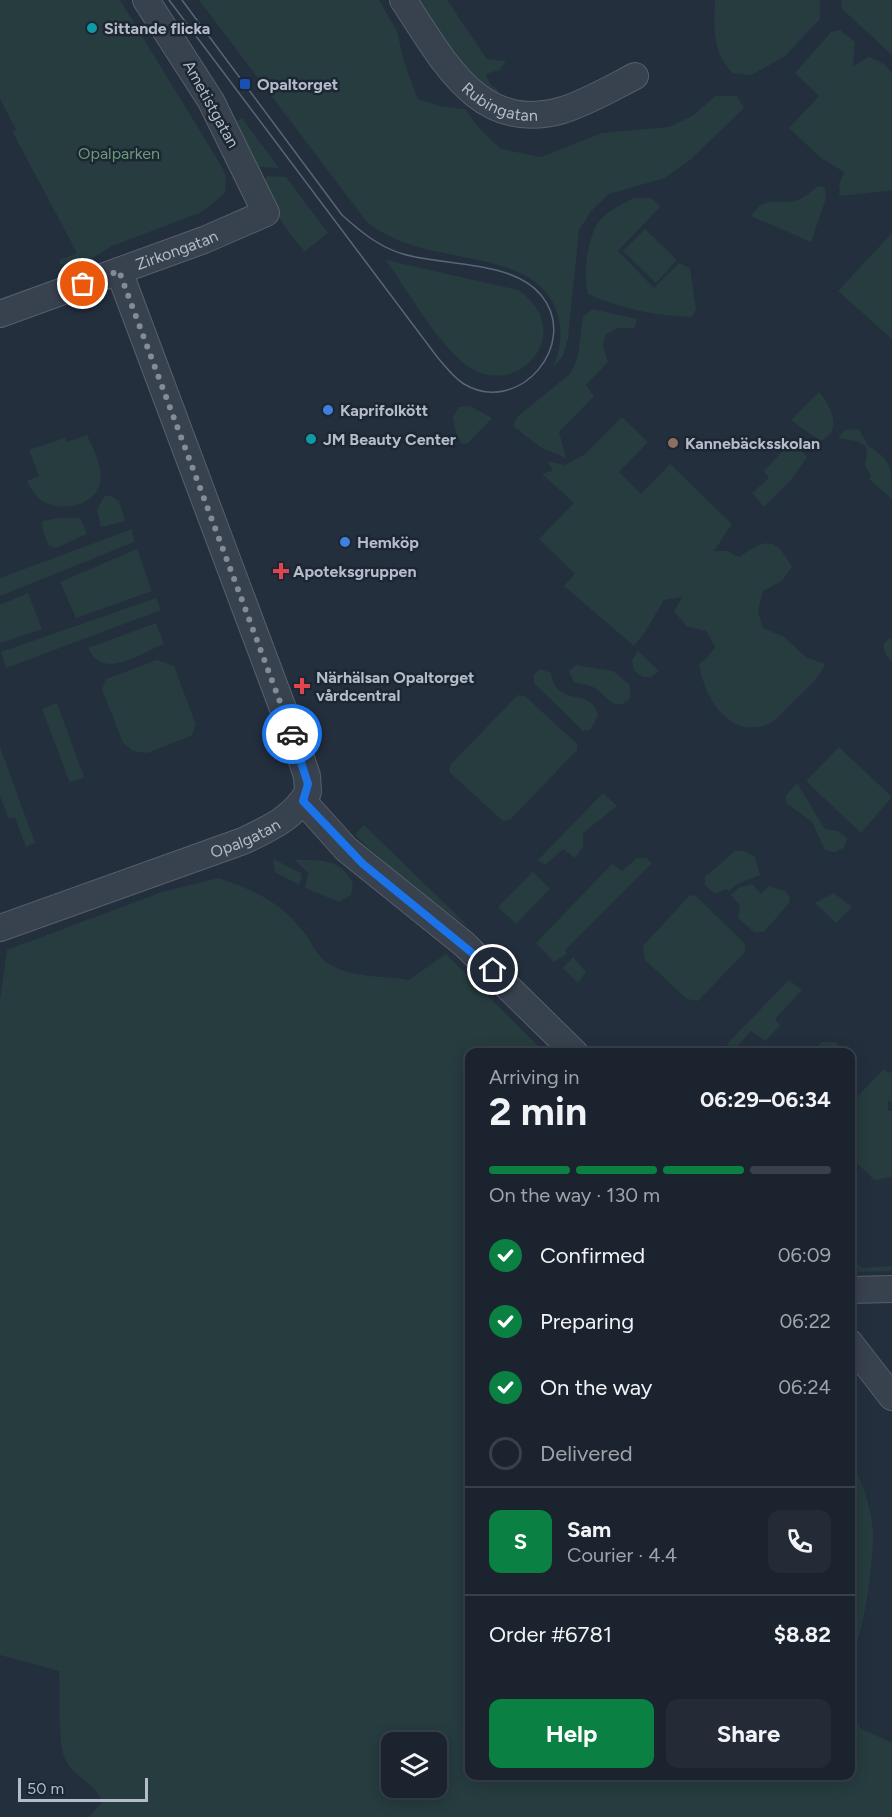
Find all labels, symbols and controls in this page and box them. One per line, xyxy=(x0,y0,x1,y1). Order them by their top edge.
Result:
place label: Sittande flicka xyxy=(104,19,210,38)
marker: Sittande flicka xyxy=(85,21,99,35)
street label: Ametistgatan xyxy=(179,57,243,151)
place label: Opaltorget xyxy=(257,75,338,94)
marker: Opaltorget xyxy=(238,77,252,91)
street label: Rubingatan xyxy=(458,78,538,124)
park label: Opalparken xyxy=(78,144,160,163)
street label: Zirkongatan xyxy=(133,226,221,273)
pin xyxy=(57,258,108,309)
icon: bag xyxy=(66,267,99,300)
place label: Kaprifolkött xyxy=(340,401,428,420)
marker: Kaprifolkött xyxy=(321,403,335,417)
place label: JM Beauty Center xyxy=(323,430,456,449)
marker: JM Beauty Center xyxy=(304,432,318,446)
place label: Kannebäcksskolan xyxy=(685,434,820,453)
marker: Kannebäcksskolan xyxy=(666,436,680,450)
place label: Hemköp xyxy=(357,533,419,552)
marker: Hemköp xyxy=(338,535,352,549)
place label: Apoteksgruppen xyxy=(293,562,417,581)
marker: Apoteksgruppen xyxy=(274,564,288,578)
place label: Närhälsan Opaltorget vårdcentral xyxy=(316,668,475,705)
marker: Närhälsan Opaltorget vårdcentral xyxy=(293,677,311,695)
courier xyxy=(262,704,322,764)
icon: car xyxy=(276,718,309,751)
street label: Opalgatan xyxy=(208,814,283,861)
pin xyxy=(467,944,518,995)
icon: home xyxy=(476,953,509,986)
text: Arriving in xyxy=(489,1065,579,1089)
text: 06:29–06:34 xyxy=(700,1086,831,1113)
text: 2 min xyxy=(489,1088,587,1135)
text: On the way · 130 m xyxy=(489,1183,660,1207)
icon: check xyxy=(489,1239,522,1272)
text: Confirmed xyxy=(540,1242,645,1269)
text: 06:09 xyxy=(778,1243,831,1267)
icon: check xyxy=(489,1305,522,1338)
text: Preparing xyxy=(540,1308,634,1335)
text: 06:22 xyxy=(779,1309,831,1333)
icon: check xyxy=(489,1371,522,1404)
text: On the way xyxy=(540,1374,652,1401)
text: 06:24 xyxy=(778,1375,831,1399)
text: Delivered xyxy=(540,1440,633,1467)
button: phone xyxy=(768,1510,831,1573)
text: Sam xyxy=(567,1516,611,1543)
text: S xyxy=(514,1528,527,1555)
text: Courier · 4.4 xyxy=(567,1543,677,1567)
text: Order #6781 xyxy=(489,1621,612,1648)
text: $8.82 xyxy=(774,1621,831,1648)
button: Help xyxy=(489,1699,654,1768)
button: Share xyxy=(666,1699,831,1768)
map controls xyxy=(381,1732,447,1798)
button: layers xyxy=(381,1732,447,1798)
scale bar xyxy=(18,1775,148,1802)
text: 50 m xyxy=(27,1779,64,1798)

